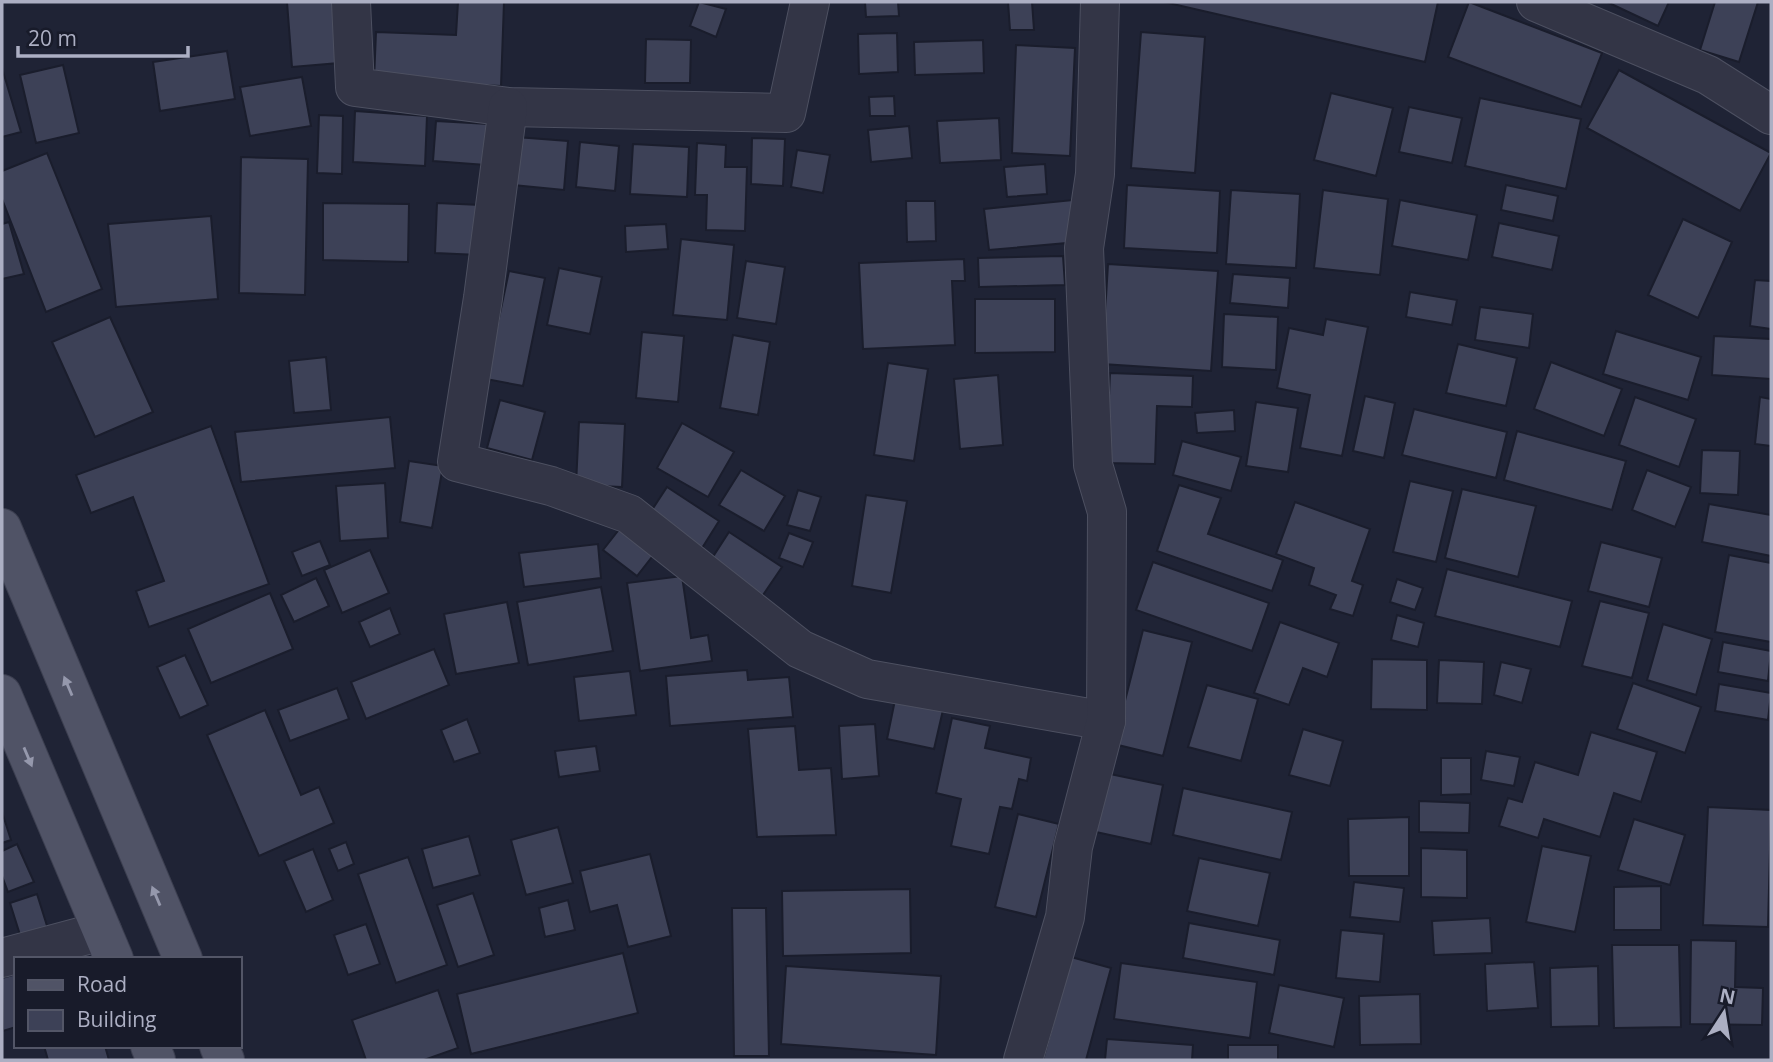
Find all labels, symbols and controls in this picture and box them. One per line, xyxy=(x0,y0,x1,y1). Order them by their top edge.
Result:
scale bar xyxy=(18,14,187,58)
text: 20 m xyxy=(28,24,77,52)
one-way arrow xyxy=(63,675,74,696)
one-way arrow xyxy=(23,746,34,767)
one-way arrow xyxy=(151,885,162,906)
legend xyxy=(14,957,242,1048)
text: Road xyxy=(77,970,127,998)
north arrow xyxy=(1689,978,1759,1048)
text: N xyxy=(1717,982,1738,1011)
text: Building xyxy=(77,1005,156,1033)

